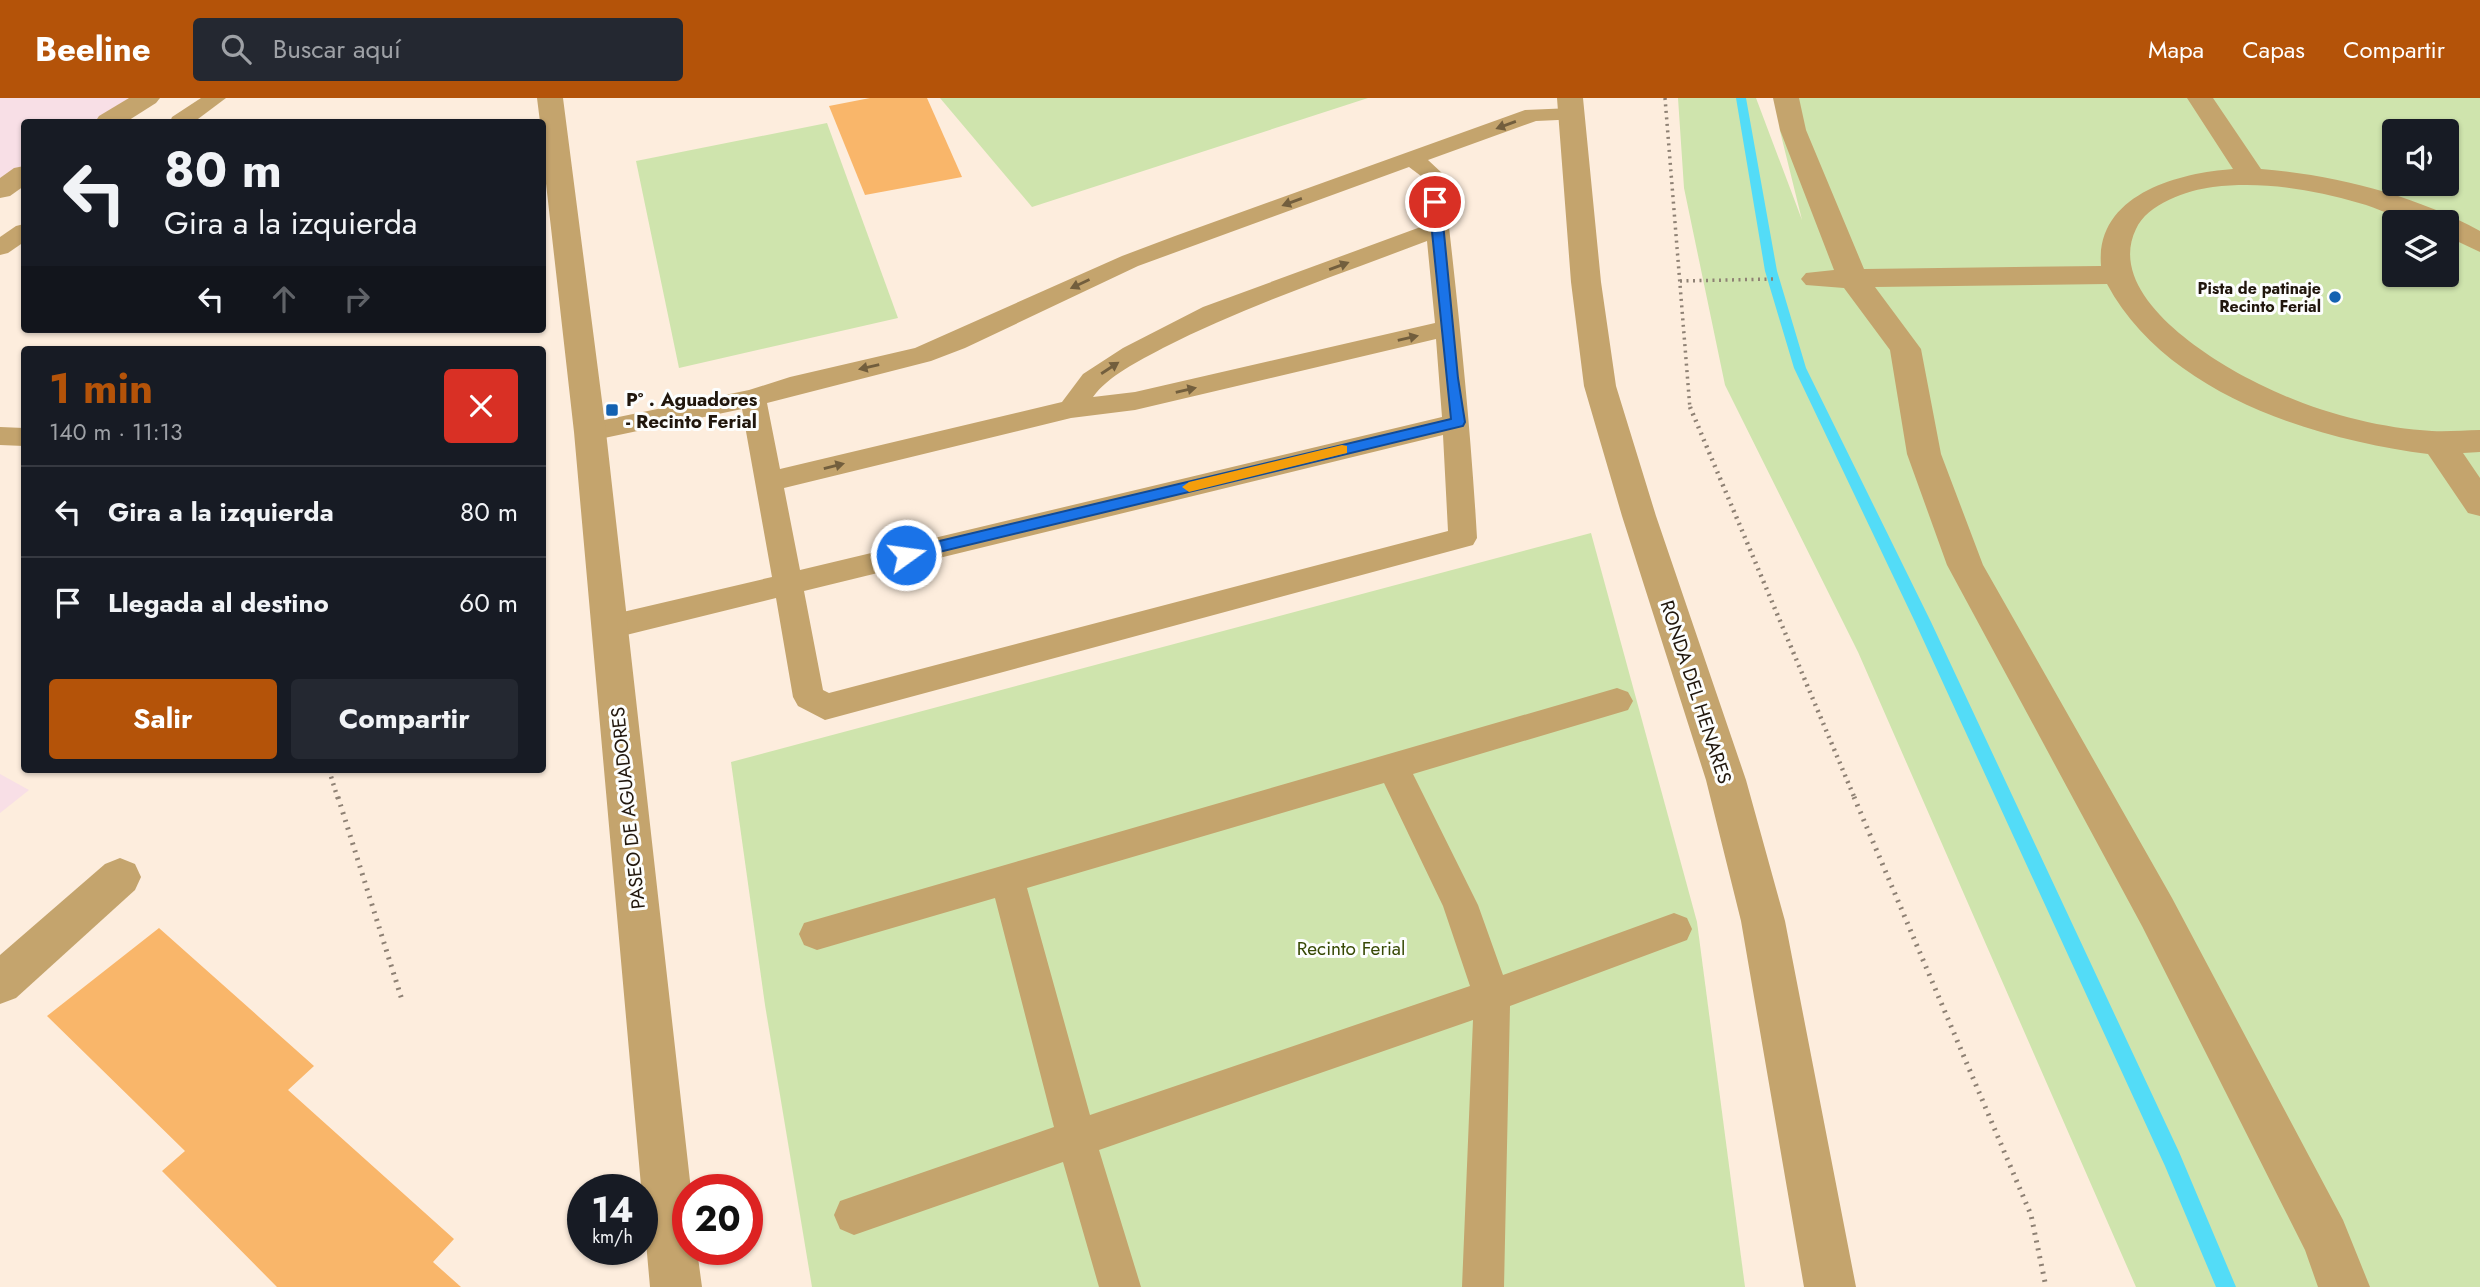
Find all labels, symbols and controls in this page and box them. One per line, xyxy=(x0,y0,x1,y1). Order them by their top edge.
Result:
search box xyxy=(193,18,683,81)
text: Beeline xyxy=(35,26,151,73)
icon: search xyxy=(217,30,255,68)
text: Buscar aquí xyxy=(273,30,401,68)
text: Mapa xyxy=(2148,32,2204,67)
text: Capas xyxy=(2242,32,2305,67)
text: Compartir xyxy=(2343,32,2445,67)
map controls xyxy=(2382,119,2459,287)
button: sound xyxy=(2382,119,2459,196)
one-way arrow xyxy=(1495,120,1516,131)
text: 80 m xyxy=(164,135,282,205)
icon: left xyxy=(49,147,140,238)
pin xyxy=(1405,172,1465,232)
icon: arrive xyxy=(1416,183,1454,221)
one-way arrow xyxy=(1281,197,1302,208)
text: Gira a la izquierda xyxy=(164,200,417,246)
button: layers xyxy=(2382,210,2459,287)
one-way arrow xyxy=(1329,260,1350,271)
place label: Pista de patinaje Recinto Ferial xyxy=(2198,277,2321,318)
one-way arrow xyxy=(1070,279,1090,290)
icon: left xyxy=(192,280,230,318)
icon: ahead xyxy=(265,280,303,318)
icon: right xyxy=(338,280,376,318)
marker: Pista de patinaje Recinto Ferial xyxy=(2327,289,2343,305)
one-way arrow xyxy=(1397,332,1419,343)
text: 1 min xyxy=(49,358,153,419)
one-way arrow xyxy=(858,362,880,373)
one-way arrow xyxy=(1100,362,1120,375)
button: close xyxy=(444,369,518,443)
one-way arrow xyxy=(1175,384,1197,395)
place label: Pº . Aguadores - Recinto Ferial xyxy=(626,386,758,435)
marker: Pº . Aguadores - Recinto Ferial xyxy=(604,402,620,418)
text: 140 m · 11:13 xyxy=(49,415,183,449)
one-way arrow xyxy=(823,460,845,471)
icon: left xyxy=(49,493,87,531)
text: Gira a la izquierda xyxy=(108,493,334,531)
text: 80 m xyxy=(460,493,518,531)
position arrow xyxy=(869,518,943,592)
icon: arrive xyxy=(49,584,87,622)
text: Llegada al destino xyxy=(108,584,329,622)
text: 60 m xyxy=(459,584,518,622)
street label: RONDA DEL HENARES xyxy=(1654,597,1738,787)
button: Salir xyxy=(49,679,277,759)
button: Compartir xyxy=(291,679,518,759)
street label: PASEO DE AGUADORES xyxy=(604,706,652,910)
park label: Recinto Ferial xyxy=(1297,935,1405,962)
speed limit sign: 20 xyxy=(672,1174,763,1265)
text: 14 xyxy=(591,1185,634,1235)
text: km/h xyxy=(592,1224,633,1250)

